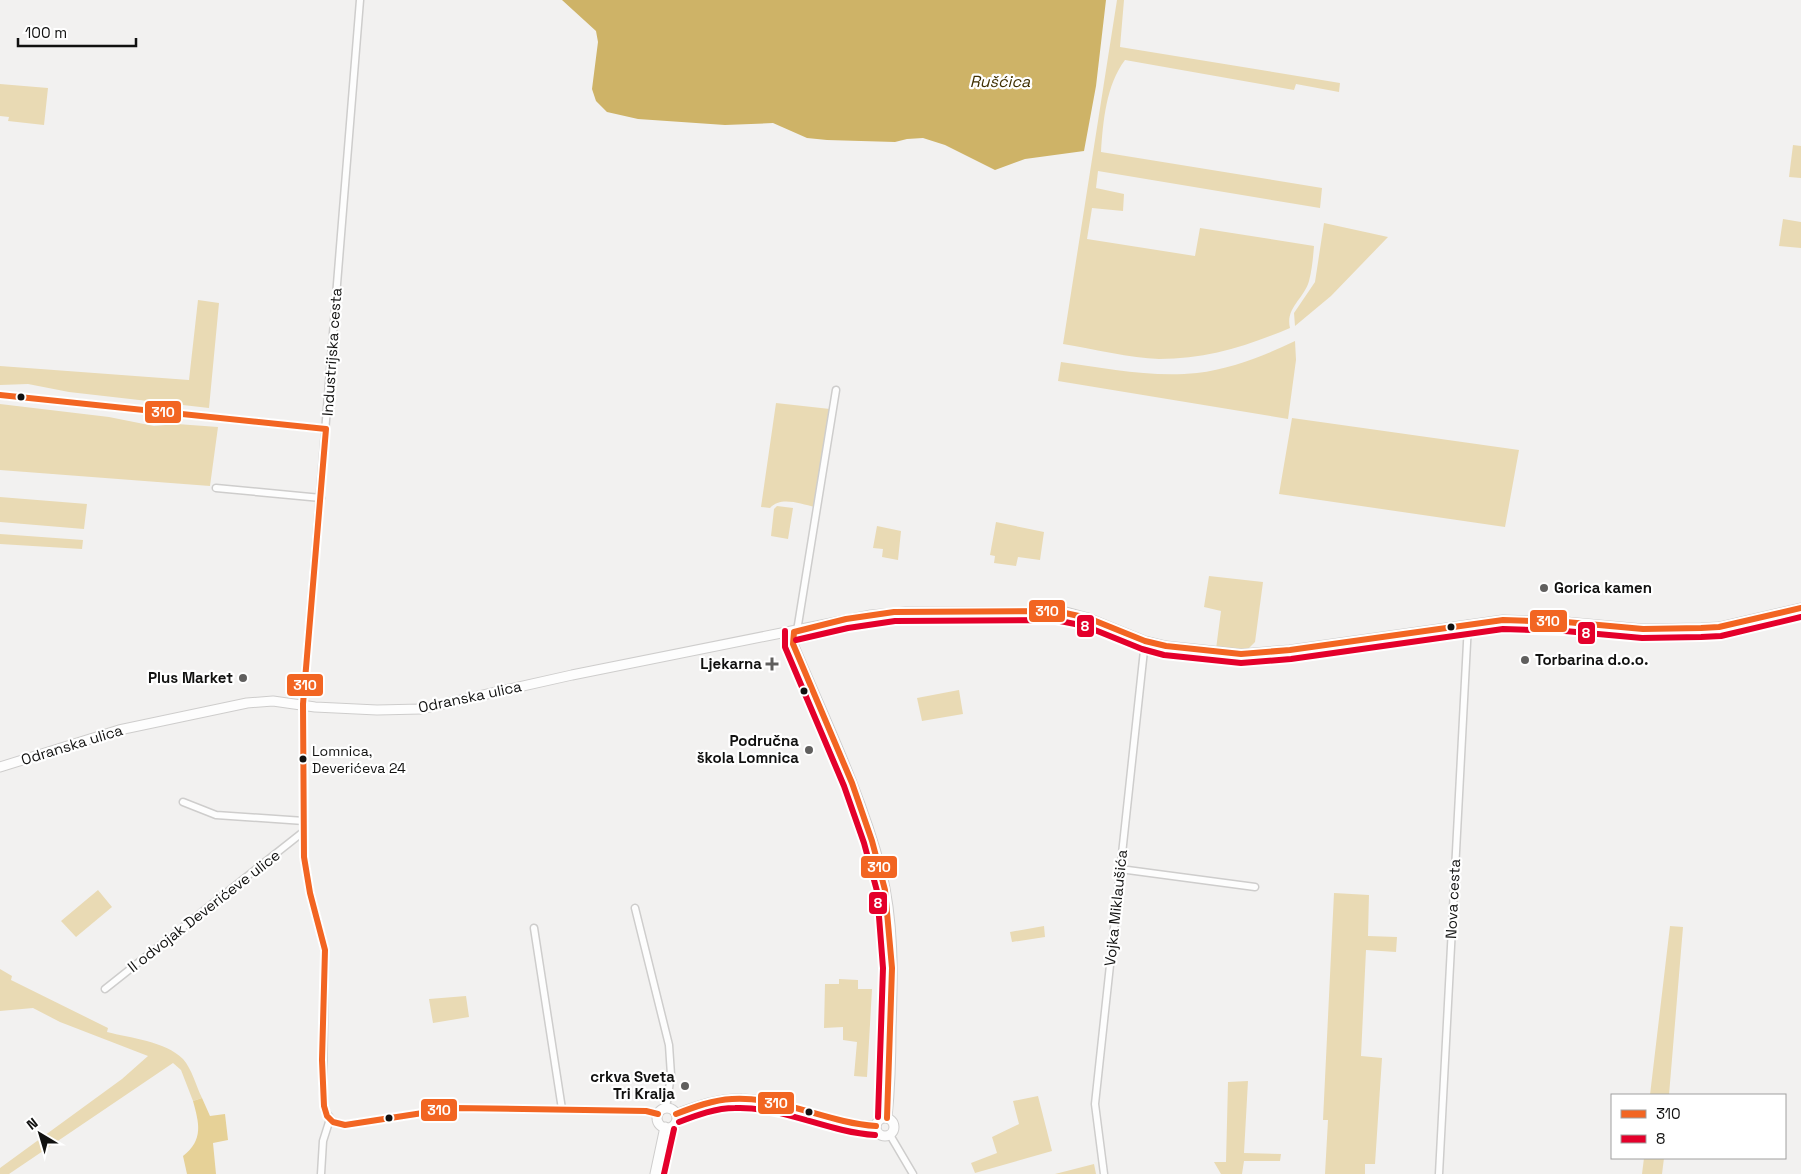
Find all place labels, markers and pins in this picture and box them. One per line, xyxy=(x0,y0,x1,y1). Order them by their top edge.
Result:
unlabelled marker xyxy=(16,392,26,402)
place label: Gorica kamen xyxy=(1554,578,1652,597)
marker: Gorica kamen xyxy=(1538,582,1550,594)
unlabelled marker xyxy=(1446,622,1456,632)
place label: Torbarina d.o.o. xyxy=(1535,650,1648,669)
place label: Ljekarna xyxy=(700,654,762,673)
marker: Torbarina d.o.o. xyxy=(1519,654,1531,666)
marker: Ljekarna xyxy=(766,658,778,670)
place label: Plus Market xyxy=(148,668,233,687)
marker: Plus Market xyxy=(237,672,249,684)
unlabelled marker xyxy=(799,686,809,696)
place label: Područna škola Lomnica xyxy=(697,731,799,767)
place label: Lomnica, Deverićeva 24 xyxy=(312,742,406,777)
marker: Područna škola Lomnica xyxy=(803,744,815,756)
marker: Lomnica, Deverićeva 24 xyxy=(298,754,308,764)
place label: crkva Sveta Tri Kralja xyxy=(590,1067,675,1103)
marker: crkva Sveta Tri Kralja xyxy=(679,1080,691,1092)
unlabelled marker xyxy=(804,1107,814,1117)
unlabelled marker xyxy=(384,1113,394,1123)

